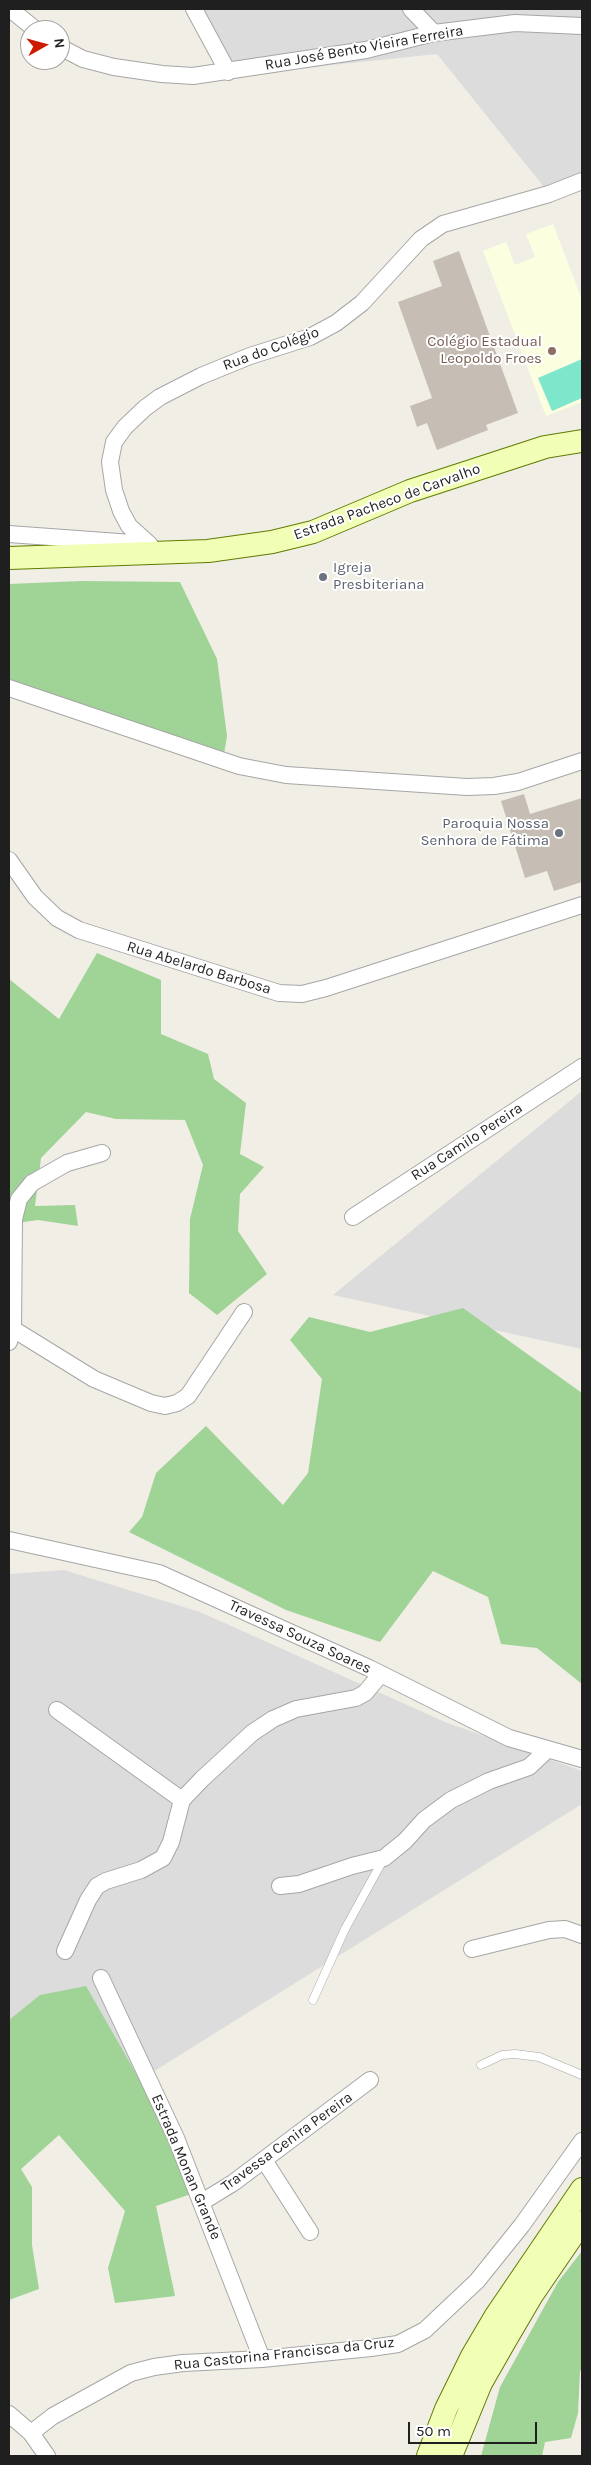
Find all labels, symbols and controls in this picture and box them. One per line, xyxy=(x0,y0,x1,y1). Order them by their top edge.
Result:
north arrow xyxy=(20,20,70,70)
street label: Rua José Bento Vieira Ferreira xyxy=(263,22,465,74)
text: N xyxy=(50,37,68,49)
street label: Rua do Colégio xyxy=(220,323,322,375)
place label: Colégio Estadual Leopoldo Froes xyxy=(427,333,542,368)
marker: Colégio Estadual Leopoldo Froes xyxy=(546,345,558,357)
street label: Estrada Pacheco de Carvalho xyxy=(291,460,483,544)
place label: Igreja Presbiteriana xyxy=(333,559,424,594)
marker: Igreja Presbiteriana xyxy=(317,571,329,583)
place label: Paroquia Nossa Senhora de Fátima xyxy=(420,815,549,850)
marker: Paroquia Nossa Senhora de Fátima xyxy=(553,827,565,839)
street label: Rua Abelardo Barbosa xyxy=(125,937,273,999)
street label: Rua Camilo Pereira xyxy=(408,1099,526,1185)
street label: Travessa Souza Soares xyxy=(226,1596,374,1678)
street label: Travessa Cenira Pereira xyxy=(218,2088,356,2196)
street label: Estrada Monan Grande xyxy=(147,2092,225,2242)
street label: Rua Castorina Francisca da Cruz xyxy=(173,2333,395,2375)
scale bar xyxy=(411,2412,540,2444)
text: 50 m xyxy=(416,2422,451,2440)

